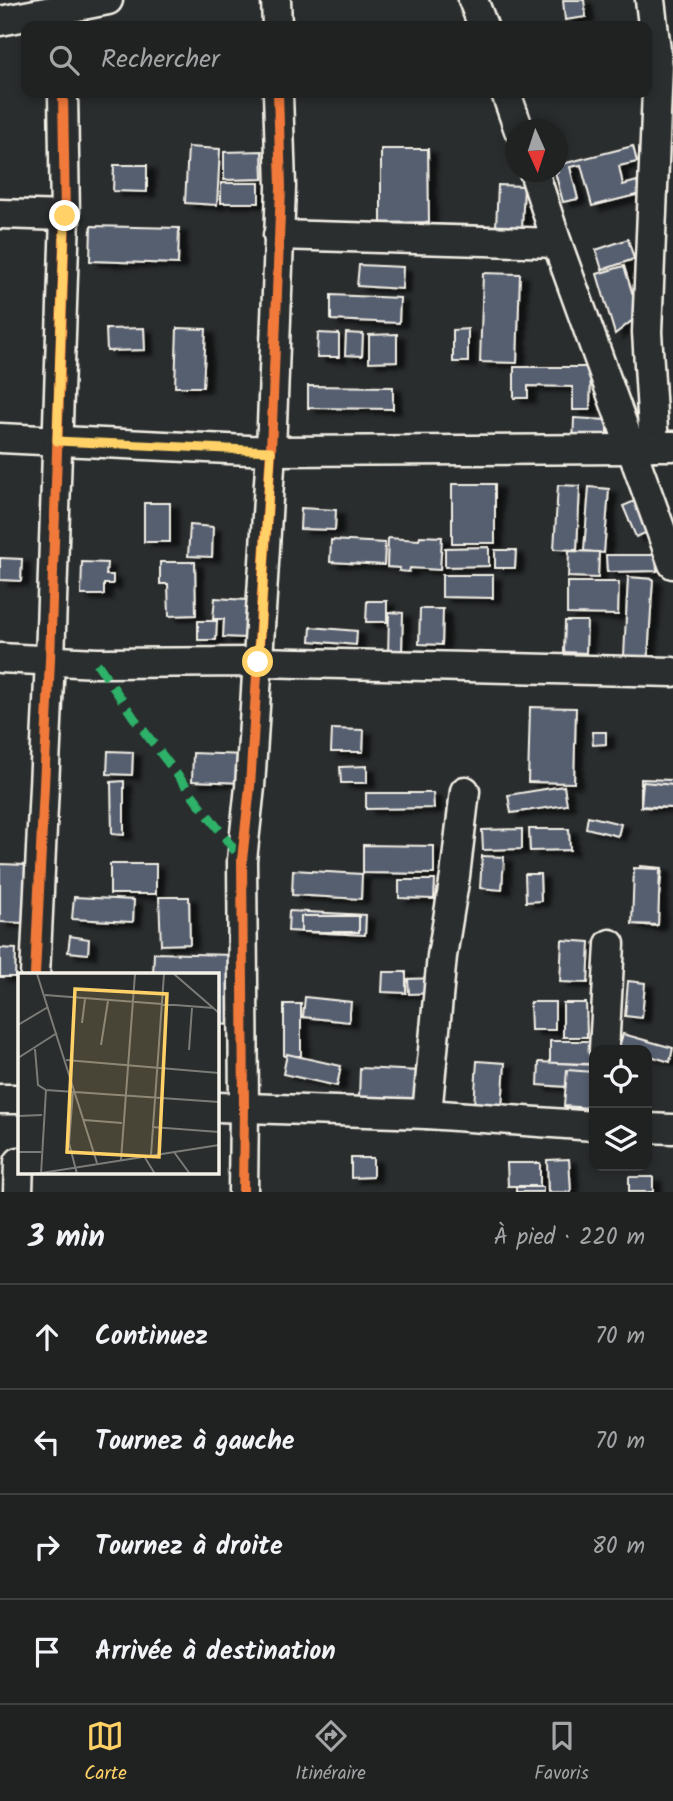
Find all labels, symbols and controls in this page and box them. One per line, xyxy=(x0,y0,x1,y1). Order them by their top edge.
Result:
search box xyxy=(21,21,652,98)
text: Rechercher xyxy=(101,39,220,81)
icon: search xyxy=(45,41,83,79)
north arrow xyxy=(505,119,568,182)
route end xyxy=(49,200,80,231)
route start xyxy=(242,646,273,677)
inset map xyxy=(18,973,219,1174)
map controls xyxy=(589,1045,652,1171)
button: locate xyxy=(589,1045,652,1108)
button: layers xyxy=(589,1108,652,1171)
text: 3 min xyxy=(28,1214,105,1262)
text: À pied · 220 m xyxy=(494,1220,645,1256)
text: Continuez xyxy=(95,1316,208,1358)
icon: ahead xyxy=(28,1318,66,1356)
text: 70 m xyxy=(595,1319,645,1355)
text: Tournez à gauche xyxy=(95,1421,295,1463)
icon: left xyxy=(28,1423,66,1461)
text: 70 m xyxy=(595,1424,645,1460)
text: Tournez à droite xyxy=(95,1526,283,1568)
icon: right xyxy=(28,1528,66,1566)
text: 80 m xyxy=(592,1529,645,1565)
text: Arrivée à destination xyxy=(95,1631,336,1673)
icon: arrive xyxy=(28,1633,66,1671)
tab: Carte xyxy=(84,1717,127,1789)
tab: Itinéraire xyxy=(295,1717,366,1789)
tab: Favoris xyxy=(534,1717,589,1789)

